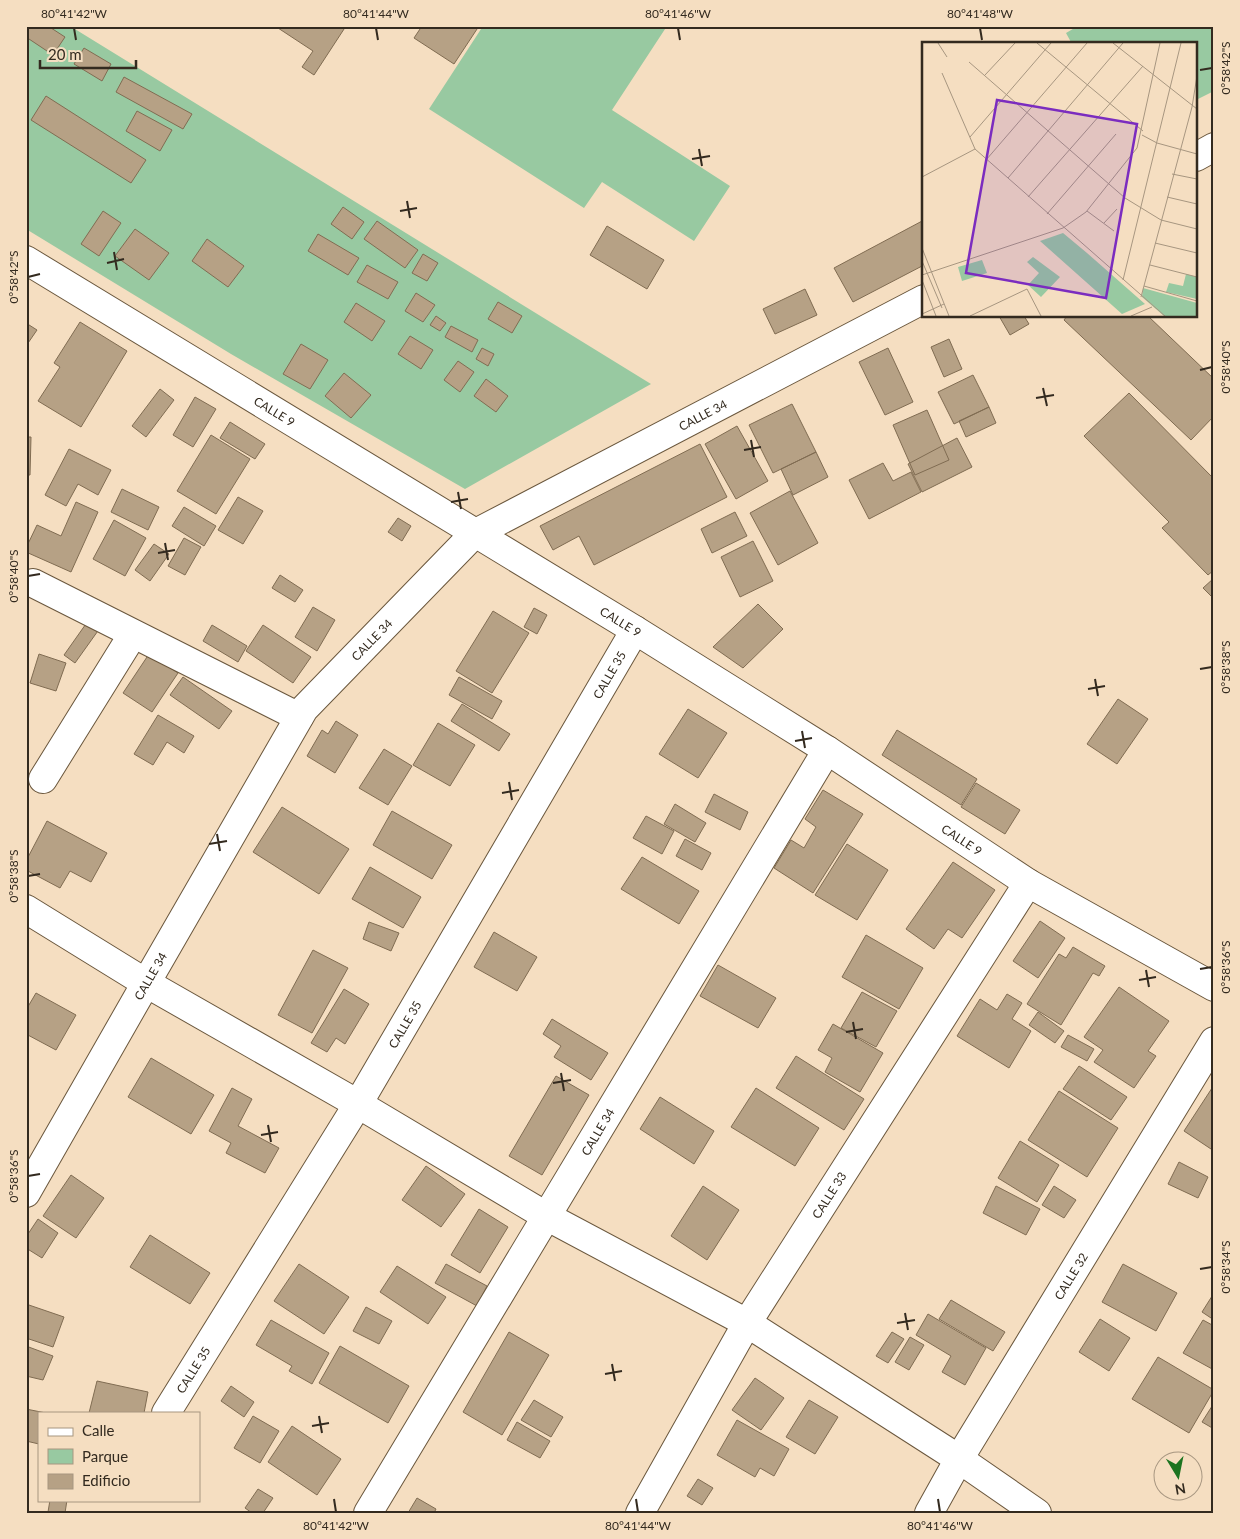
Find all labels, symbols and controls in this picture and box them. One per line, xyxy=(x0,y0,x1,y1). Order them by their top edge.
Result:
text: 80°41'42"W xyxy=(41,6,108,21)
text: 80°41'44"W xyxy=(343,6,410,21)
text: 80°41'46"W xyxy=(645,6,712,21)
text: 80°41'48"W xyxy=(947,6,1014,21)
scale bar xyxy=(40,38,136,70)
text: 0°58'42"S xyxy=(1218,41,1233,95)
inset map xyxy=(922,42,1198,318)
text: 20 m xyxy=(48,45,82,63)
text: 0°58'42"S xyxy=(6,250,21,304)
text: 0°58'40"S xyxy=(1218,340,1233,394)
street label: CALLE 9 xyxy=(251,393,298,429)
street label: CALLE 34 xyxy=(676,396,729,433)
text: 0°58'40"S xyxy=(6,549,21,603)
street label: CALLE 9 xyxy=(597,603,644,640)
street label: CALLE 34 xyxy=(348,615,395,664)
text: 0°58'38"S xyxy=(1218,640,1233,694)
street label: CALLE 35 xyxy=(589,648,629,701)
street label: CALLE 9 xyxy=(939,821,985,858)
text: 0°58'38"S xyxy=(6,849,21,903)
text: 0°58'36"S xyxy=(1218,940,1233,994)
street label: CALLE 34 xyxy=(131,949,170,1002)
street label: CALLE 35 xyxy=(385,998,424,1051)
street label: CALLE 34 xyxy=(577,1105,617,1158)
text: 0°58'36"S xyxy=(6,1149,21,1203)
street label: CALLE 33 xyxy=(808,1169,849,1221)
text: 0°58'34"S xyxy=(1218,1240,1233,1294)
street label: CALLE 32 xyxy=(1051,1250,1091,1302)
street label: CALLE 35 xyxy=(173,1343,213,1396)
legend xyxy=(38,1412,200,1502)
text: Calle xyxy=(82,1421,115,1439)
text: Parque xyxy=(82,1447,128,1465)
north arrow xyxy=(1152,1452,1202,1502)
text: Edificio xyxy=(82,1471,130,1489)
text: N xyxy=(1174,1480,1187,1499)
text: 80°41'42"W xyxy=(303,1518,370,1533)
text: 80°41'44"W xyxy=(605,1518,672,1533)
text: 80°41'46"W xyxy=(907,1518,974,1533)

